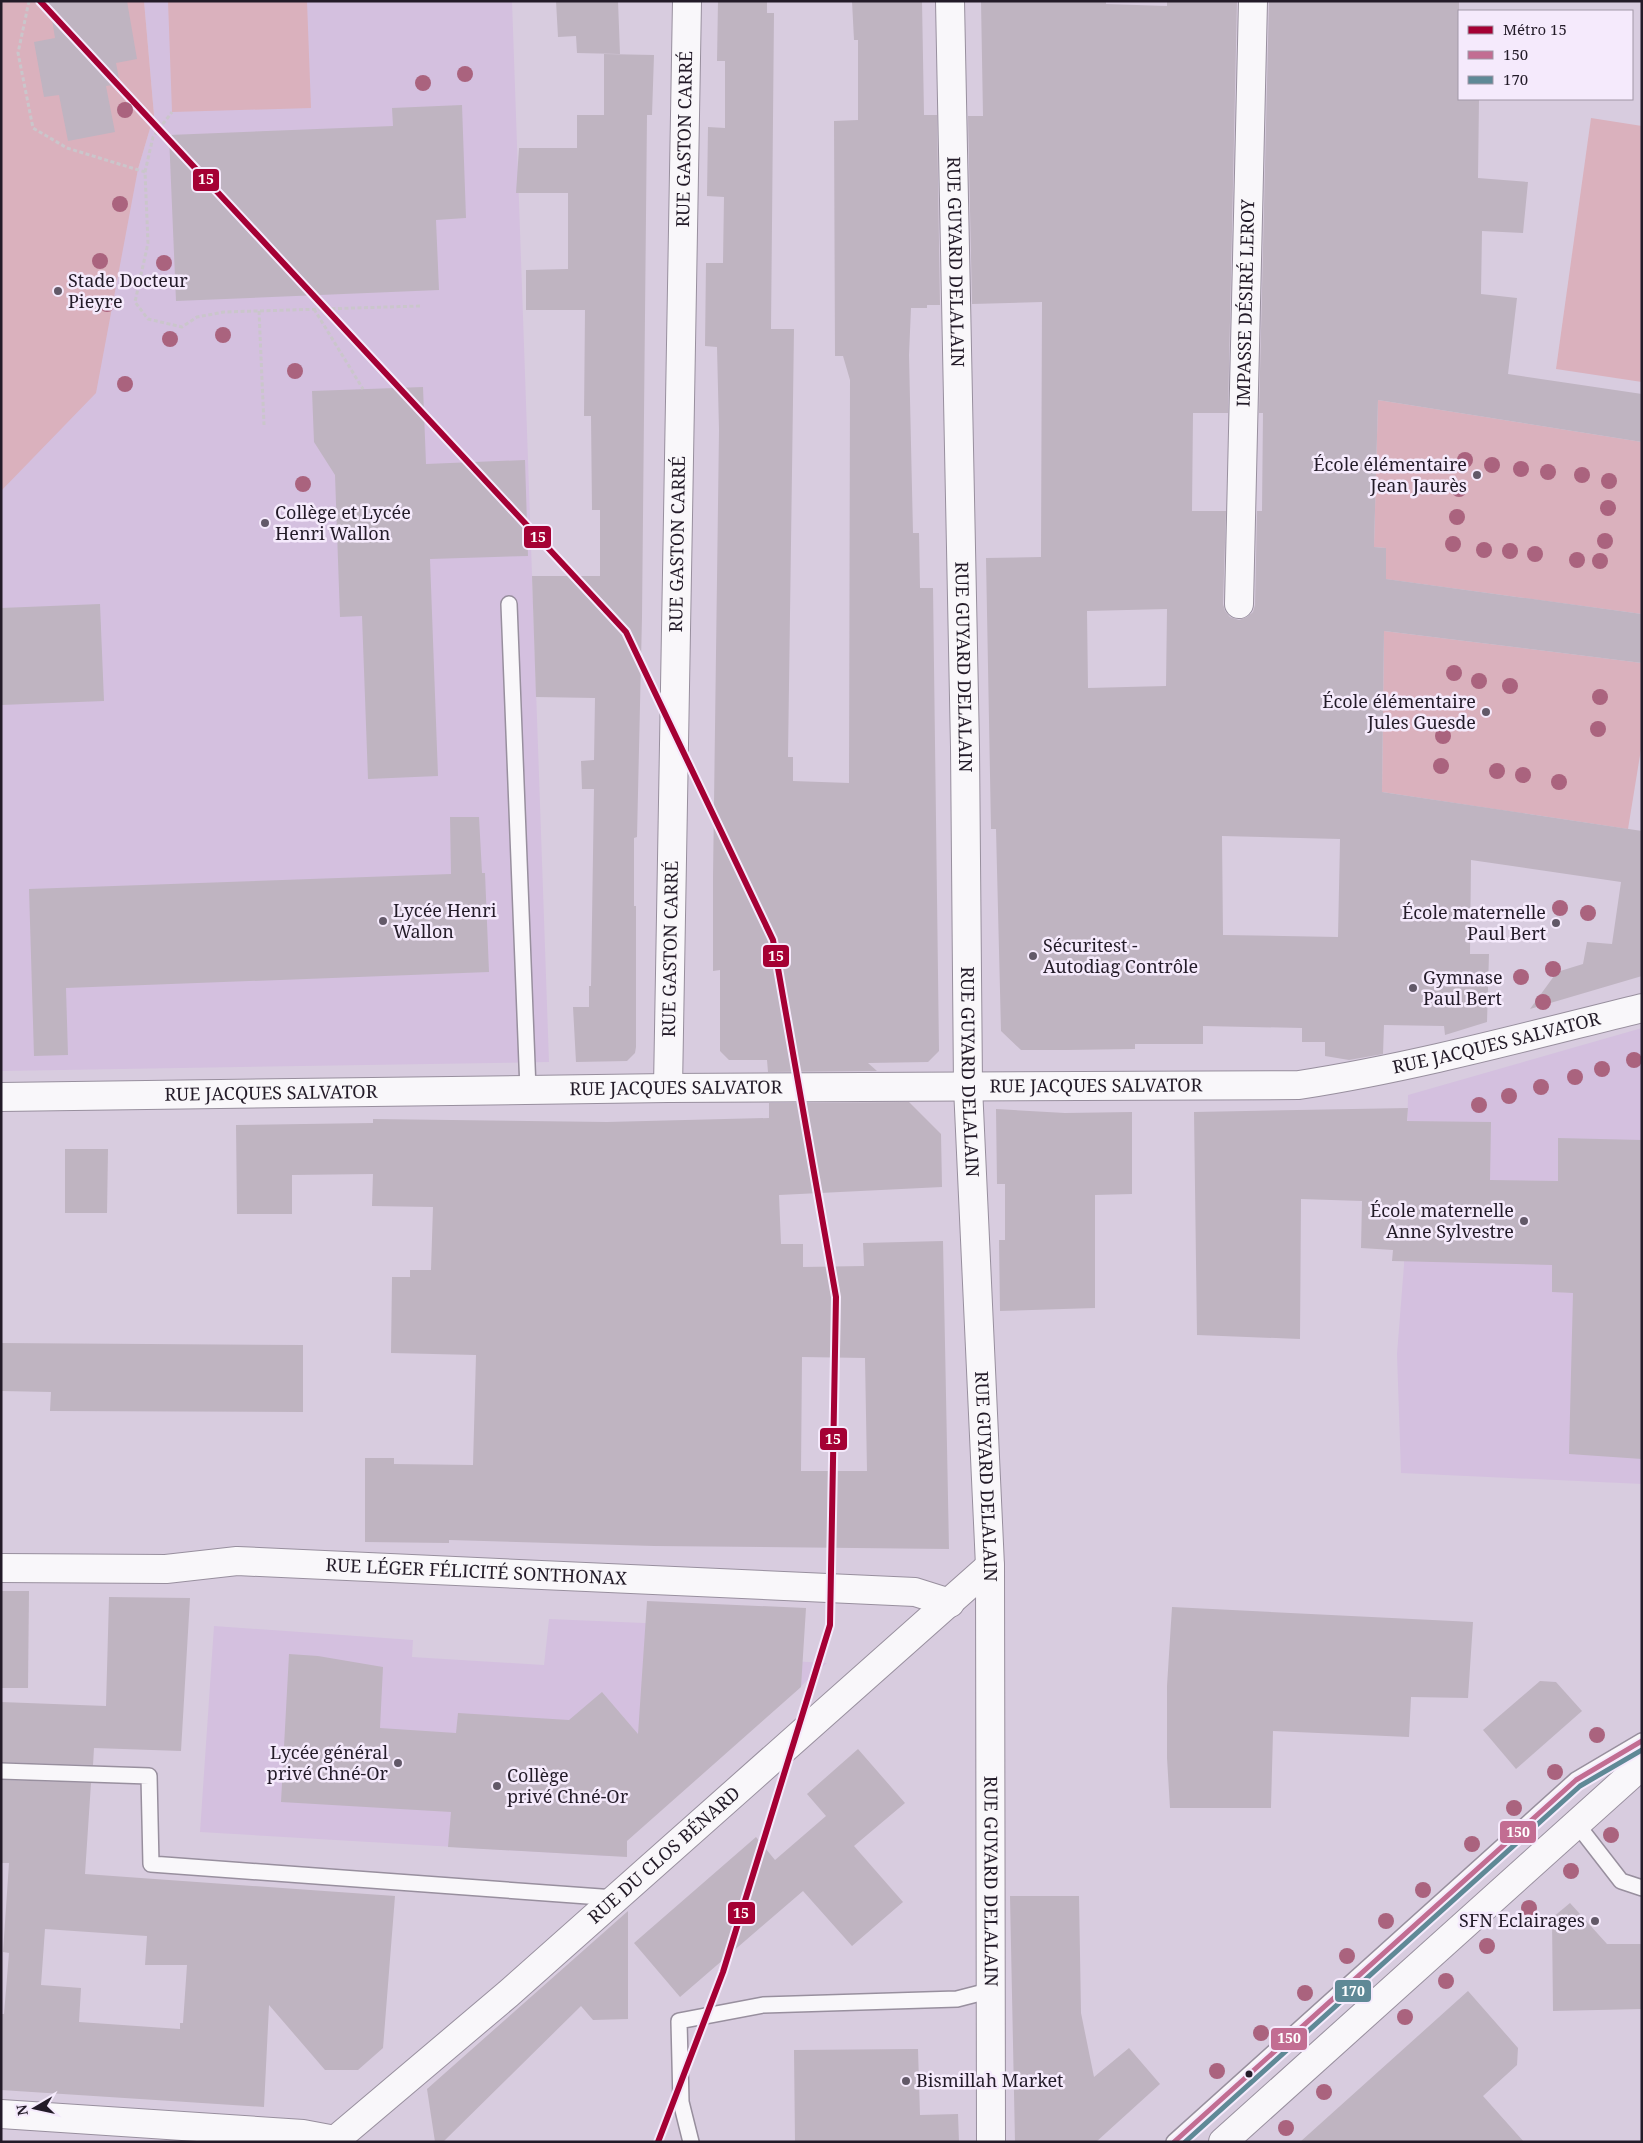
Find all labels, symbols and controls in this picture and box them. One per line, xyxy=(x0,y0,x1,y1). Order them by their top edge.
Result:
legend xyxy=(1458,10,1633,100)
text: Métro 15 xyxy=(1503,19,1567,39)
text: 150 xyxy=(1503,44,1528,64)
street label: RUE GASTON CARRÉ xyxy=(670,51,697,228)
text: 170 xyxy=(1503,69,1528,89)
street label: RUE GUYARD DELALAIN xyxy=(942,156,970,368)
line badge: 15 xyxy=(192,168,220,192)
text: 15 xyxy=(198,169,214,188)
street label: IMPASSE DÉSIRÉ LEROY xyxy=(1231,198,1259,407)
place label: Stade Docteur Pieyre xyxy=(68,268,188,313)
marker: Stade Docteur Pieyre xyxy=(52,285,64,297)
place label: École élémentaire Jean Jaurès xyxy=(1313,452,1467,497)
street label: RUE GASTON CARRÉ xyxy=(663,456,690,633)
marker: École élémentaire Jean Jaurès xyxy=(1471,469,1483,481)
place label: Collège et Lycée Henri Wallon xyxy=(275,500,411,545)
marker: Collège et Lycée Henri Wallon xyxy=(259,517,271,529)
line badge: 15 xyxy=(523,525,552,549)
text: 15 xyxy=(530,527,546,546)
street label: RUE GUYARD DELALAIN xyxy=(950,561,978,773)
place label: École élémentaire Jules Guesde xyxy=(1322,689,1476,734)
marker: École élémentaire Jules Guesde xyxy=(1480,706,1492,718)
street label: RUE GASTON CARRÉ xyxy=(656,861,683,1037)
place label: Lycée Henri Wallon xyxy=(393,898,497,943)
place label: École maternelle Paul Bert xyxy=(1402,900,1546,945)
marker: Lycée Henri Wallon xyxy=(377,915,389,927)
marker: École maternelle Paul Bert xyxy=(1550,917,1562,929)
place label: Sécuritest - Autodiag Contrôle xyxy=(1043,933,1198,978)
line badge: 15 xyxy=(762,944,790,968)
text: 15 xyxy=(768,946,784,965)
marker: Sécuritest - Autodiag Contrôle xyxy=(1027,950,1039,962)
place label: Gymnase Paul Bert xyxy=(1423,965,1503,1010)
street label: RUE GUYARD DELALAIN xyxy=(956,966,985,1178)
marker: Gymnase Paul Bert xyxy=(1407,982,1419,994)
street label: RUE JACQUES SALVATOR xyxy=(1390,1006,1603,1079)
street label: RUE JACQUES SALVATOR xyxy=(989,1072,1203,1097)
street label: RUE JACQUES SALVATOR xyxy=(569,1074,783,1100)
street label: RUE JACQUES SALVATOR xyxy=(164,1079,378,1106)
place label: École maternelle Anne Sylvestre xyxy=(1370,1198,1514,1243)
marker: École maternelle Anne Sylvestre xyxy=(1518,1215,1530,1227)
street label: RUE GUYARD DELALAIN xyxy=(970,1370,1003,1582)
line badge: 15 xyxy=(819,1427,848,1451)
text: 15 xyxy=(825,1429,841,1448)
street label: RUE LÉGER FÉLICITÉ SONTHONAX xyxy=(325,1552,628,1590)
place label: Lycée général privé Chné-Or xyxy=(267,1740,389,1785)
marker: Lycée général privé Chné-Or xyxy=(392,1757,404,1769)
place label: Collège privé Chné-Or xyxy=(507,1763,629,1808)
street label: RUE GUYARD DELALAIN xyxy=(979,1776,1004,1987)
marker: Collège privé Chné-Or xyxy=(491,1780,503,1792)
street label: RUE DU CLOS BÉNARD xyxy=(582,1781,745,1929)
line badge: 150 xyxy=(1499,1820,1537,1844)
text: 150 xyxy=(1506,1822,1530,1841)
line badge: 15 xyxy=(727,1901,756,1925)
text: 15 xyxy=(733,1903,749,1922)
place label: SFN Eclairages xyxy=(1459,1908,1585,1932)
marker: SFN Eclairages xyxy=(1589,1915,1601,1927)
line badge: 170 xyxy=(1334,1979,1372,2003)
text: 170 xyxy=(1341,1981,1365,2000)
line badge: 150 xyxy=(1270,2027,1308,2051)
text: 150 xyxy=(1277,2028,1301,2047)
place label: Bismillah Market xyxy=(916,2068,1063,2092)
unlabelled marker xyxy=(1244,2069,1254,2079)
marker: Bismillah Market xyxy=(900,2075,912,2087)
north arrow xyxy=(10,2083,60,2133)
text: N xyxy=(11,2103,32,2117)

